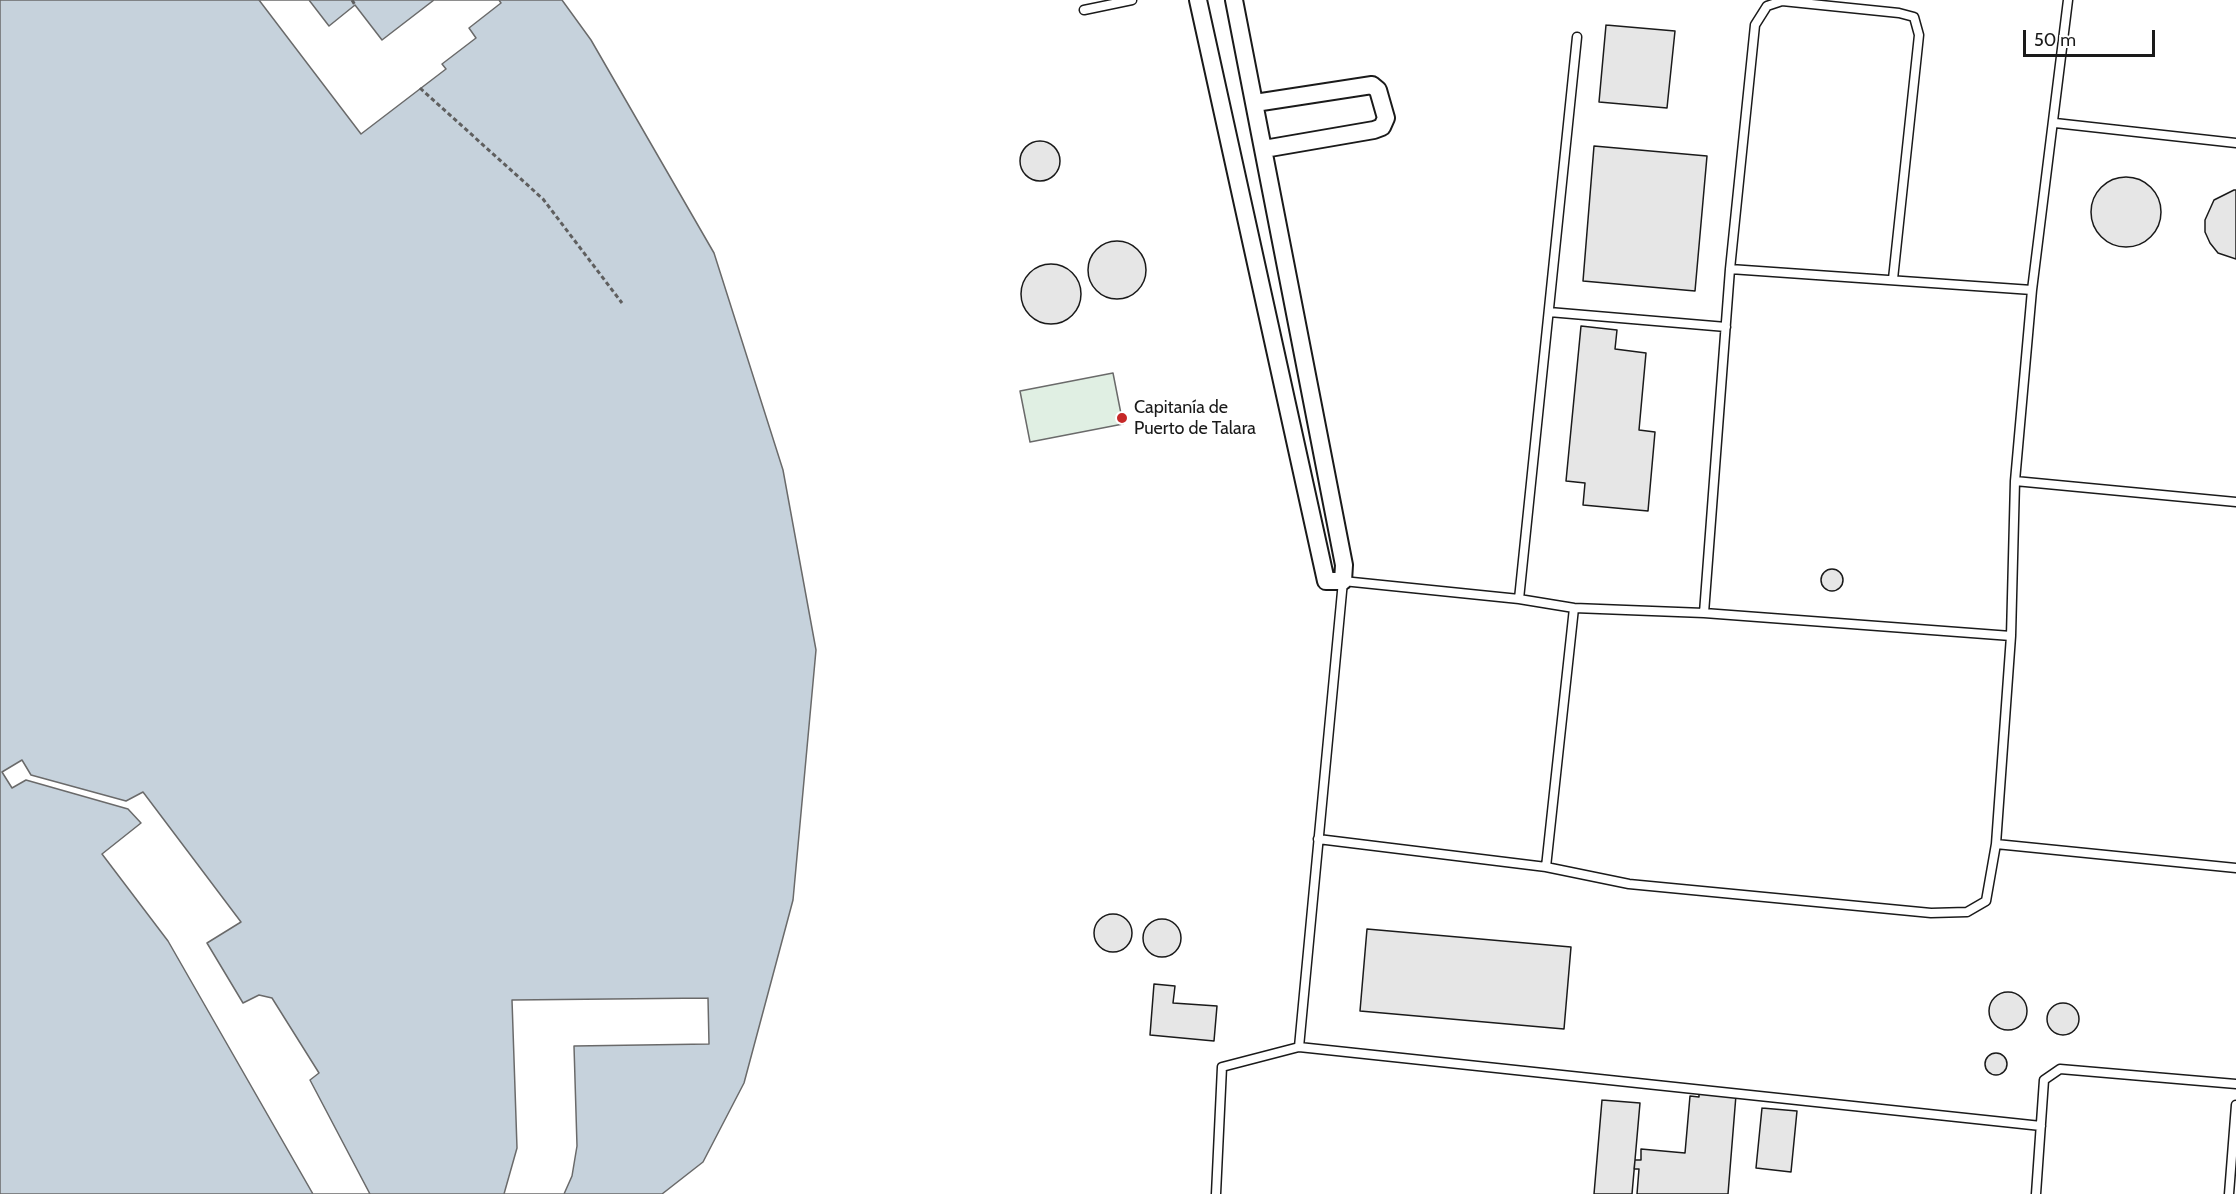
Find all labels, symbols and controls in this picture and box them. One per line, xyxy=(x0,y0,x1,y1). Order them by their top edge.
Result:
scale bar xyxy=(2026,18,2158,56)
text: 50 m xyxy=(2034,29,2076,51)
place label: Capitanía de Puerto de Talara xyxy=(1134,397,1256,440)
marker: Capitanía de Puerto de Talara xyxy=(1115,411,1129,425)

